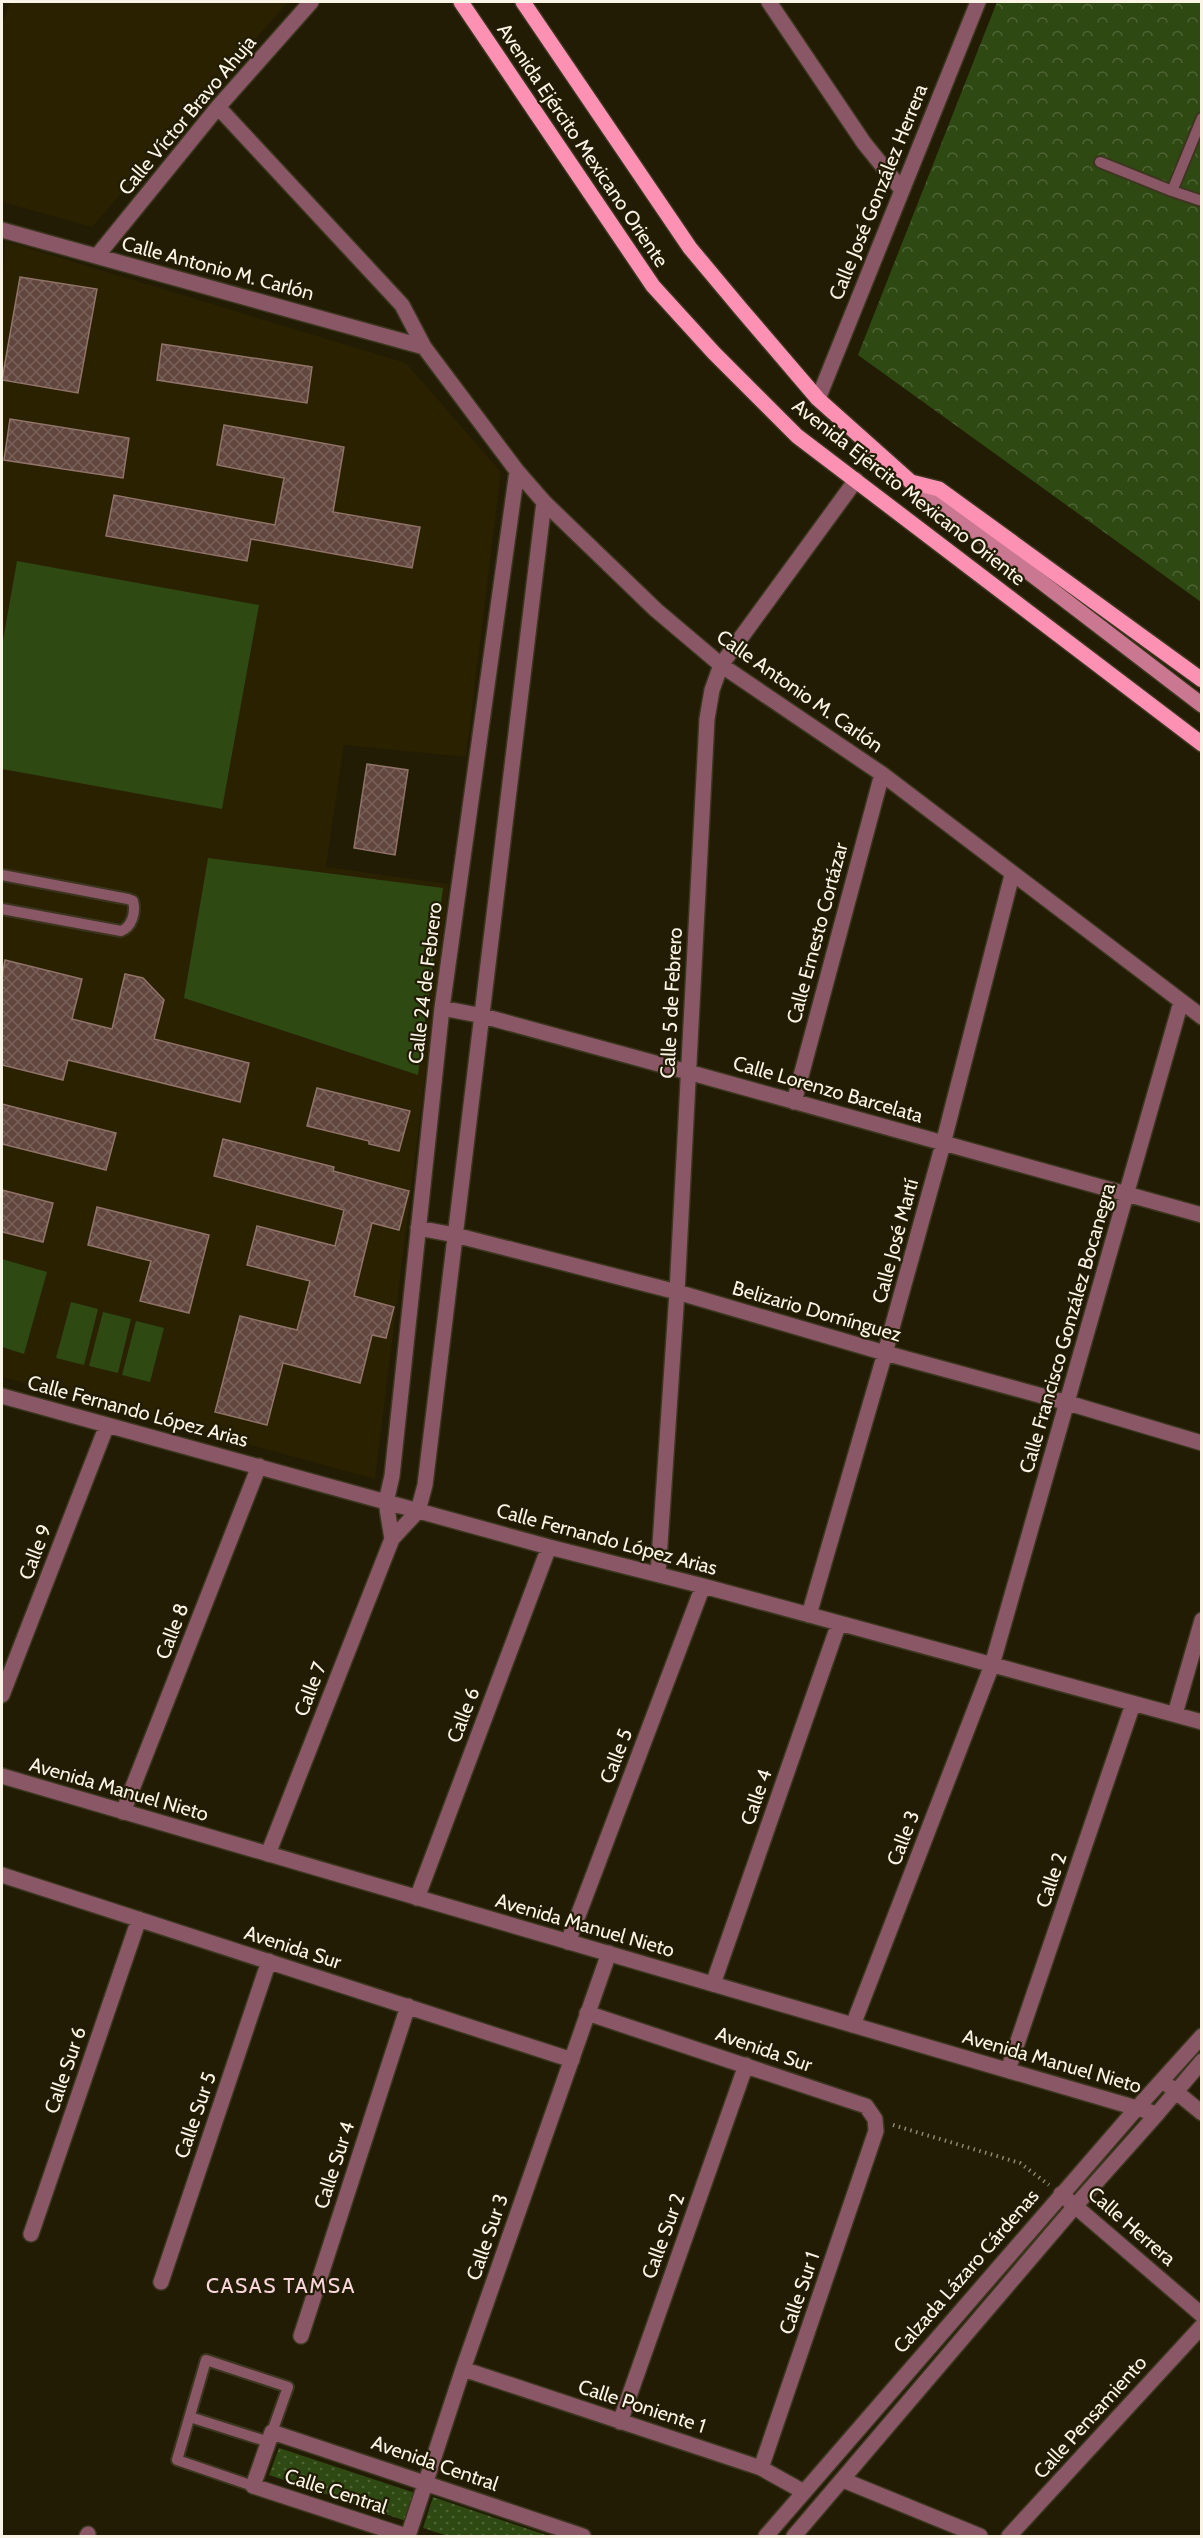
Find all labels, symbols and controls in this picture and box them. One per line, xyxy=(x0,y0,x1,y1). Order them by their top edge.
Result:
street label: Avenida Ejército Mexicano Oriente xyxy=(492,19,674,271)
street label: Calle Víctor Bravo Ahuja xyxy=(113,30,261,200)
street label: Calle José González Herrera xyxy=(824,80,932,303)
street label: Calle Antonio M. Carlón xyxy=(119,231,317,305)
street label: Avenida Ejército Mexicano Oriente xyxy=(788,394,1030,590)
street label: Calle Antonio M. Carlón xyxy=(712,624,888,758)
street label: Calle Ernesto Cortázar xyxy=(781,839,853,1026)
street label: Calle 24 de Febrero xyxy=(403,901,447,1065)
street label: Calle 5 de Febrero xyxy=(655,927,687,1079)
street label: Calle Lorenzo Barcelata xyxy=(730,1050,926,1128)
street label: Calle José Martí xyxy=(867,1176,923,1306)
street label: Calle Francisco González Bocanegra xyxy=(1014,1180,1120,1476)
street label: Belizario Domínguez xyxy=(730,1275,904,1347)
street label: Calle Fernando López Arias xyxy=(25,1370,251,1452)
street label: Calle Fernando López Arias xyxy=(494,1498,720,1580)
street label: Calle 9 xyxy=(14,1521,56,1583)
street label: Calle 8 xyxy=(150,1600,194,1662)
street label: Calle 7 xyxy=(289,1659,331,1719)
street label: Calle 6 xyxy=(442,1684,484,1746)
street label: Calle 5 xyxy=(595,1725,637,1787)
street label: Avenida Manuel Nieto xyxy=(27,1752,211,1826)
street label: Calle 4 xyxy=(735,1765,777,1828)
street label: Calle 3 xyxy=(882,1807,924,1869)
street label: Calle 2 xyxy=(1030,1849,1072,1911)
street label: Avenida Manuel Nieto xyxy=(493,1888,677,1962)
street label: Avenida Sur xyxy=(242,1920,345,1974)
street label: Avenida Sur xyxy=(713,2021,816,2077)
street label: Calle Sur 6 xyxy=(39,2023,91,2117)
street label: Avenida Manuel Nieto xyxy=(960,2024,1144,2098)
street label: Calle Sur 5 xyxy=(169,2069,221,2161)
street label: Calle Sur 4 xyxy=(309,2118,360,2212)
street label: Calle Herrera xyxy=(1083,2181,1181,2271)
street label: Calzada Lázaro Cárdenas xyxy=(888,2184,1044,2358)
street label: Calle Sur 2 xyxy=(636,2190,690,2282)
street label: Calle Sur 3 xyxy=(461,2191,513,2283)
street label: Calle Sur 1 xyxy=(774,2249,824,2337)
district label: CASAS TAMSA xyxy=(206,2273,356,2298)
street label: Calle Pensamiento xyxy=(1028,2351,1152,2483)
street label: Calle Poniente 1 xyxy=(575,2374,709,2438)
street label: Avenida Central xyxy=(368,2430,502,2496)
street label: Calle Central xyxy=(282,2463,391,2519)

